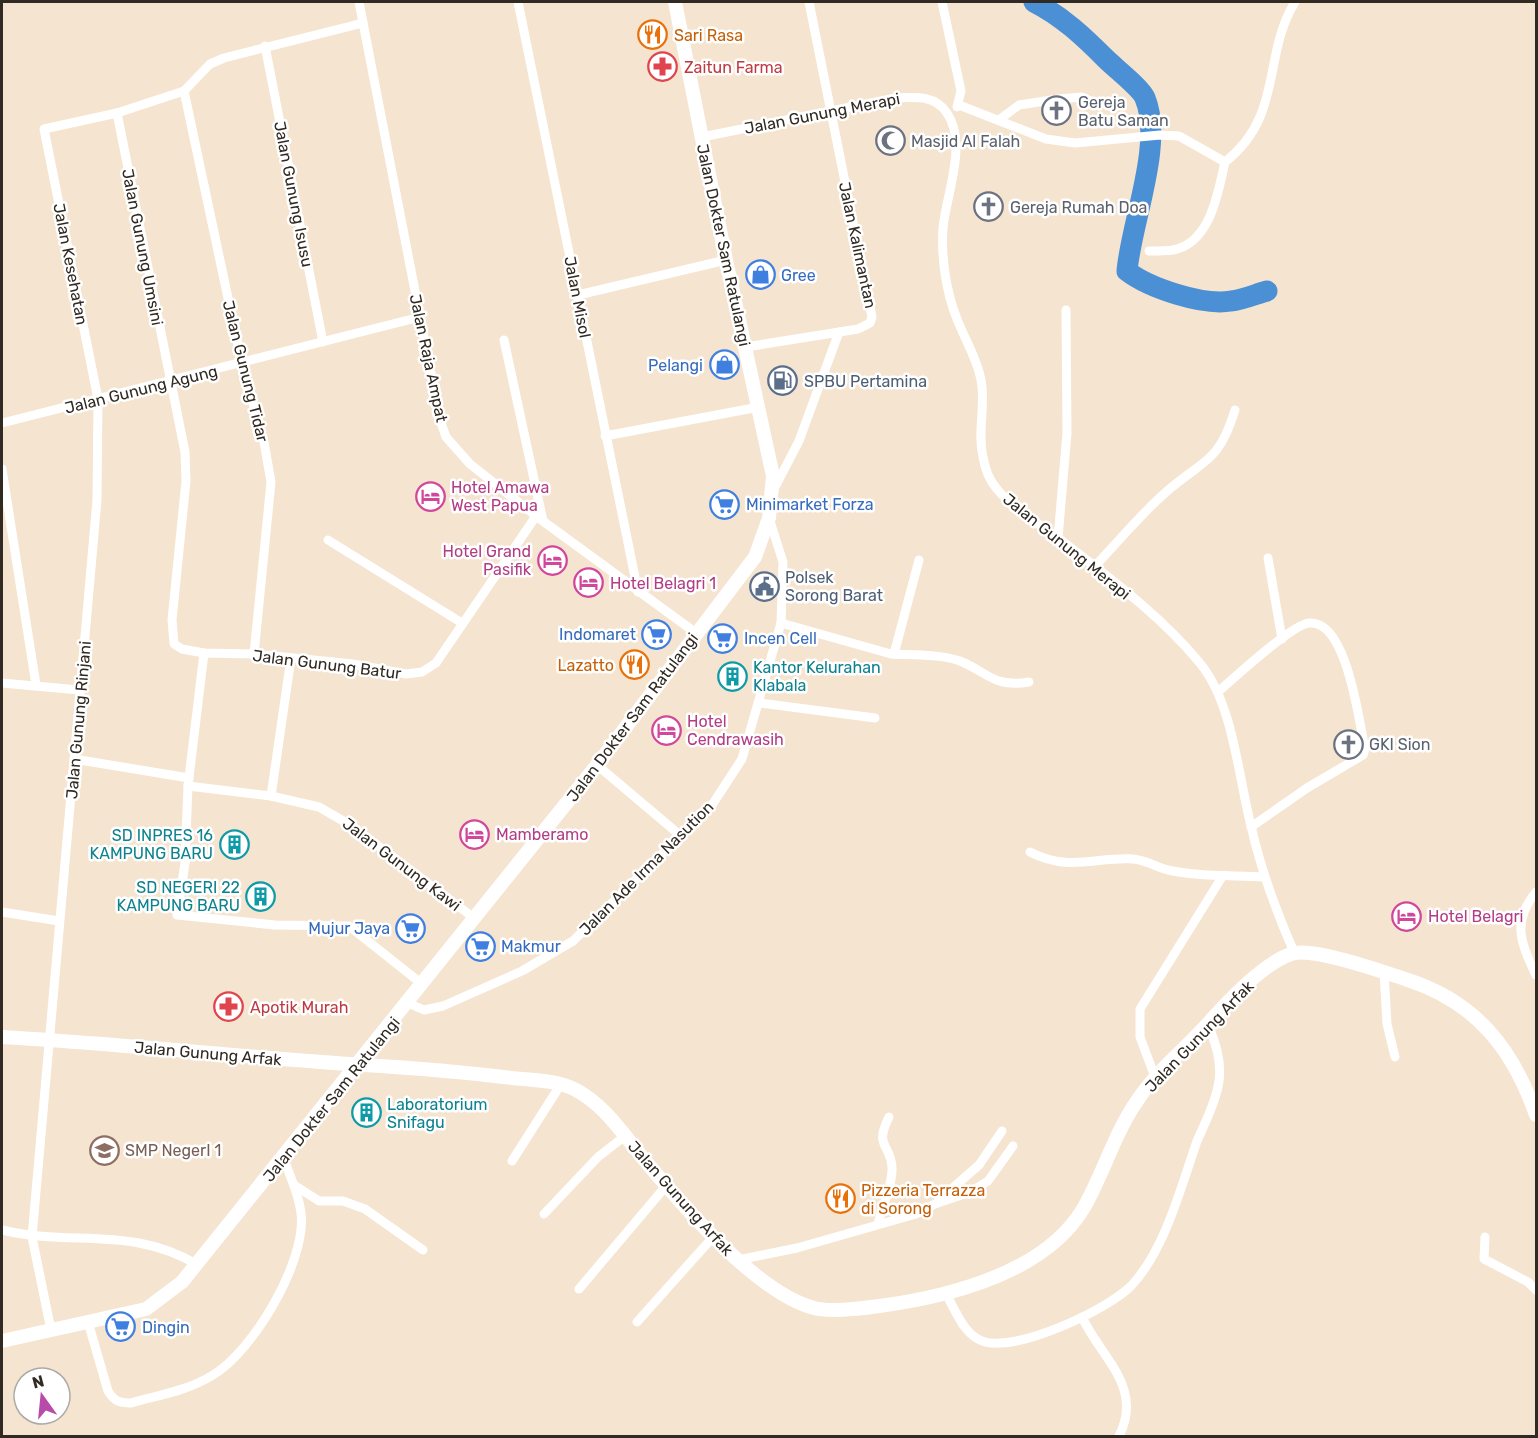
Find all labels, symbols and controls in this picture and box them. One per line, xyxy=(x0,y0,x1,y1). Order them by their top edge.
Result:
restaurant icon: Sari Rasa xyxy=(637,19,669,51)
place label: Sari Rasa xyxy=(674,26,743,45)
pharmacy icon: Zaitun Farma xyxy=(647,51,679,83)
place label: Zaitun Farma xyxy=(684,58,783,77)
street label: Jalan Gunung Merapi xyxy=(743,89,902,138)
place label: Gereja Batu Saman xyxy=(1078,93,1169,130)
church icon: Gereja Batu Saman xyxy=(1041,95,1073,127)
street label: Jalan Gunung Isusu xyxy=(270,120,317,269)
mosque icon: Masjid Al Falah xyxy=(874,125,906,157)
place label: Masjid Al Falah xyxy=(911,132,1020,151)
street label: Jalan Dokter Sam Ratulangi xyxy=(693,142,754,348)
street label: Jalan Gunung Umsini xyxy=(118,167,167,327)
street label: Jalan Kalimantan xyxy=(835,180,880,310)
church icon: Gereja Rumah Doa xyxy=(973,191,1005,223)
place label: Gereja Rumah Doa xyxy=(1010,198,1147,217)
street label: Jalan Kesehatan xyxy=(49,202,92,327)
street label: Jalan Misol xyxy=(560,255,595,340)
shop icon: Gree xyxy=(744,259,776,291)
place label: Gree xyxy=(781,266,816,285)
street label: Jalan Raja Ampat xyxy=(406,292,451,424)
street label: Jalan Gunung Tidar xyxy=(219,298,272,444)
shop icon: Pelangi xyxy=(708,349,740,381)
place label: Pelangi xyxy=(648,356,703,375)
street label: Jalan Gunung Agung xyxy=(63,361,220,418)
fuel station icon: SPBU Pertamina xyxy=(767,365,799,397)
place label: SPBU Pertamina xyxy=(804,372,927,391)
place label: Hotel Amawa West Papua xyxy=(451,478,549,515)
hotel icon: Hotel Amawa West Papua xyxy=(414,480,446,512)
supermarket icon: Minimarket Forza xyxy=(709,488,741,520)
street label: Jalan Gunung Merapi xyxy=(999,489,1134,604)
place label: Minimarket Forza xyxy=(746,495,874,514)
place label: Hotel Grand Pasifik xyxy=(443,542,532,579)
hotel icon: Hotel Grand Pasifik xyxy=(536,544,568,576)
hotel icon: Hotel Belagri 1 xyxy=(573,567,605,599)
place label: Polsek Sorong Barat xyxy=(785,568,883,605)
public building icon: Polsek Sorong Barat xyxy=(748,570,780,602)
place label: Hotel Belagri 1 xyxy=(610,574,716,593)
supermarket icon: Indomaret xyxy=(641,618,673,650)
supermarket icon: Incen Cell xyxy=(707,622,739,654)
place label: Indomaret xyxy=(559,625,636,644)
street label: Jalan Dokter Sam Ratulangi xyxy=(563,629,702,805)
place label: Incen Cell xyxy=(744,629,817,648)
street label: Jalan Gunung Rinjani xyxy=(62,640,95,800)
street label: Jalan Gunung Batur xyxy=(251,646,402,683)
restaurant icon: Lazatto xyxy=(619,649,651,681)
place label: Lazatto xyxy=(558,656,614,675)
place label: Kantor Kelurahan Klabala xyxy=(753,658,881,695)
building icon: Kantor Kelurahan Klabala xyxy=(716,660,748,692)
place label: Hotel Cendrawasih xyxy=(687,712,784,749)
hotel icon: Hotel Cendrawasih xyxy=(650,714,682,746)
church icon: GKI Sion xyxy=(1332,728,1364,760)
place label: GKI Sion xyxy=(1369,735,1431,754)
street label: Jalan Ade Irma Nasution xyxy=(575,797,717,939)
street label: Jalan Gunung Kawi xyxy=(339,814,465,915)
hotel icon: Mamberamo xyxy=(459,818,491,850)
place label: Mamberamo xyxy=(496,825,588,844)
place label: SD INPRES 16 KAMPUNG BARU xyxy=(90,826,213,863)
building icon: SD INPRES 16 KAMPUNG BARU xyxy=(218,828,250,860)
place label: SD NEGERI 22 KAMPUNG BARU xyxy=(117,878,240,915)
building icon: SD NEGERI 22 KAMPUNG BARU xyxy=(245,880,277,912)
hotel icon: Hotel Belagri xyxy=(1391,900,1423,932)
place label: Hotel Belagri xyxy=(1428,907,1523,926)
supermarket icon: Mujur Jaya xyxy=(395,912,427,944)
place label: Mujur Jaya xyxy=(308,919,390,938)
supermarket icon: Makmur xyxy=(464,930,496,962)
place label: Makmur xyxy=(501,937,561,956)
street label: Jalan Gunung Arfak xyxy=(1141,976,1258,1096)
pharmacy icon: Apotik Murah xyxy=(213,991,245,1023)
place label: Apotik Murah xyxy=(250,998,348,1017)
street label: Jalan Dokter Sam Ratulangi xyxy=(259,1013,404,1186)
street label: Jalan Gunung Arfak xyxy=(134,1038,283,1069)
place label: Laboratorium Snifagu xyxy=(387,1095,488,1132)
building icon: Laboratorium Snifagu xyxy=(350,1097,382,1129)
school or university icon: SMP NegerI 1 xyxy=(88,1134,120,1166)
street label: Jalan Gunung Arfak xyxy=(624,1137,738,1260)
place label: SMP NegerI 1 xyxy=(125,1141,221,1160)
place label: Pizzeria Terrazza di Sorong xyxy=(861,1181,985,1218)
restaurant icon: Pizzeria Terrazza di Sorong xyxy=(824,1183,856,1215)
supermarket icon: Dingin xyxy=(105,1311,137,1343)
place label: Dingin xyxy=(142,1318,190,1337)
north arrow xyxy=(12,1366,72,1426)
text: N xyxy=(30,1371,46,1393)

